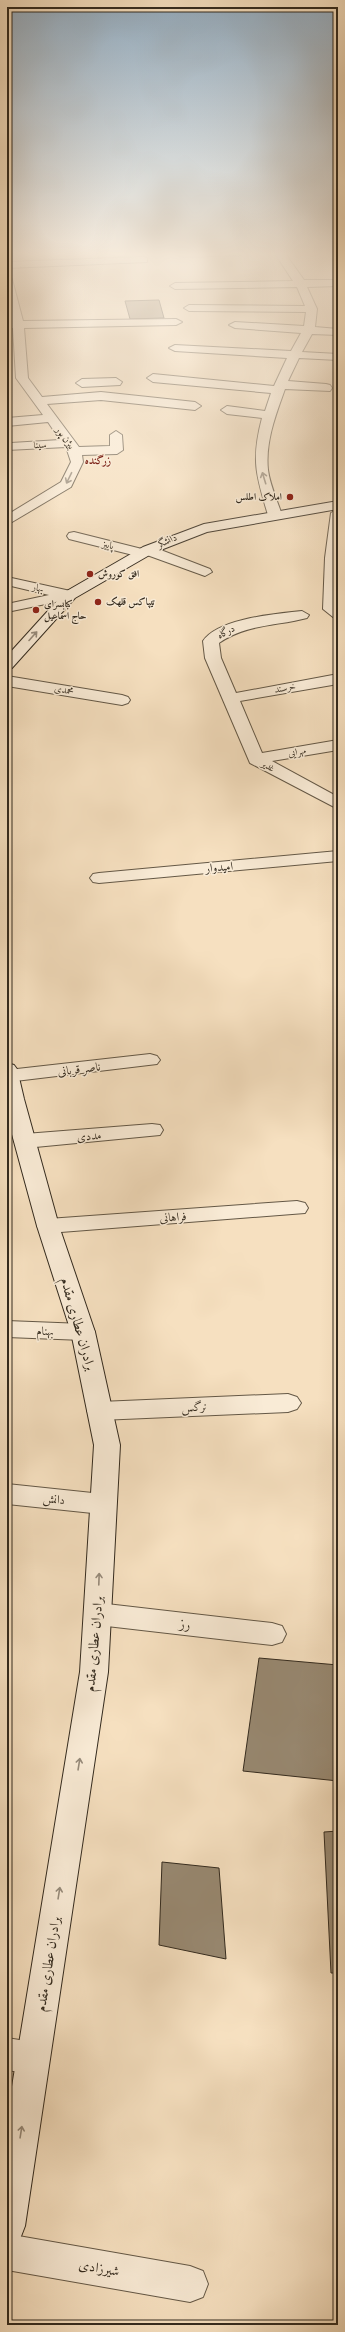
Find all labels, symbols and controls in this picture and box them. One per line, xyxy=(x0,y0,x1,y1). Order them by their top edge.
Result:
street label: بیژن پور xyxy=(52,424,77,452)
street label: سینا xyxy=(33,439,47,451)
district label: زرگنده xyxy=(85,454,112,467)
one-way arrow xyxy=(260,471,267,484)
one-way arrow xyxy=(65,472,72,484)
place label: املاک اطلس xyxy=(235,491,282,504)
marker: املاک اطلس xyxy=(285,492,295,502)
street label: دانشگر xyxy=(154,530,179,551)
street label: پاییز xyxy=(100,538,116,553)
place label: افق کوروش xyxy=(98,568,139,580)
marker: افق کوروش xyxy=(85,569,95,579)
street label: بهار xyxy=(30,581,45,595)
place label: تیپاکس قلهک xyxy=(106,596,155,609)
marker: تیپاکس قلهک xyxy=(93,597,103,607)
place label: کبابسرای حاج اسماعیل xyxy=(44,598,86,625)
marker: کبابسرای حاج اسماعیل xyxy=(31,605,41,615)
street label: درگاه xyxy=(215,622,237,642)
one-way arrow xyxy=(28,631,38,641)
street label: خرسند xyxy=(273,680,297,696)
street label: محمدی xyxy=(53,682,75,698)
street label: مهرایی xyxy=(287,744,307,759)
street label: غدیر xyxy=(258,757,277,775)
street label: امیدوار xyxy=(203,859,234,876)
street label: ناصر قربانی xyxy=(57,1059,101,1080)
street label: مددی xyxy=(76,1128,102,1144)
street label: فراهانی xyxy=(159,1209,187,1226)
street label: برادران عطاری مقدم xyxy=(53,1275,100,1374)
street label: بهنام xyxy=(36,1324,54,1342)
street label: نرگس xyxy=(181,1399,207,1417)
street label: دانش xyxy=(42,1491,66,1509)
one-way arrow xyxy=(96,1573,103,1586)
street label: برادران عطاری مقدم xyxy=(81,1595,111,1693)
street label: رز xyxy=(176,1615,192,1633)
one-way arrow xyxy=(75,1758,83,1771)
one-way arrow xyxy=(55,1887,63,1900)
street label: برادران عطاری مقدم xyxy=(32,1915,68,2013)
one-way arrow xyxy=(17,2126,25,2139)
street label: شیرزادی xyxy=(77,2256,121,2280)

